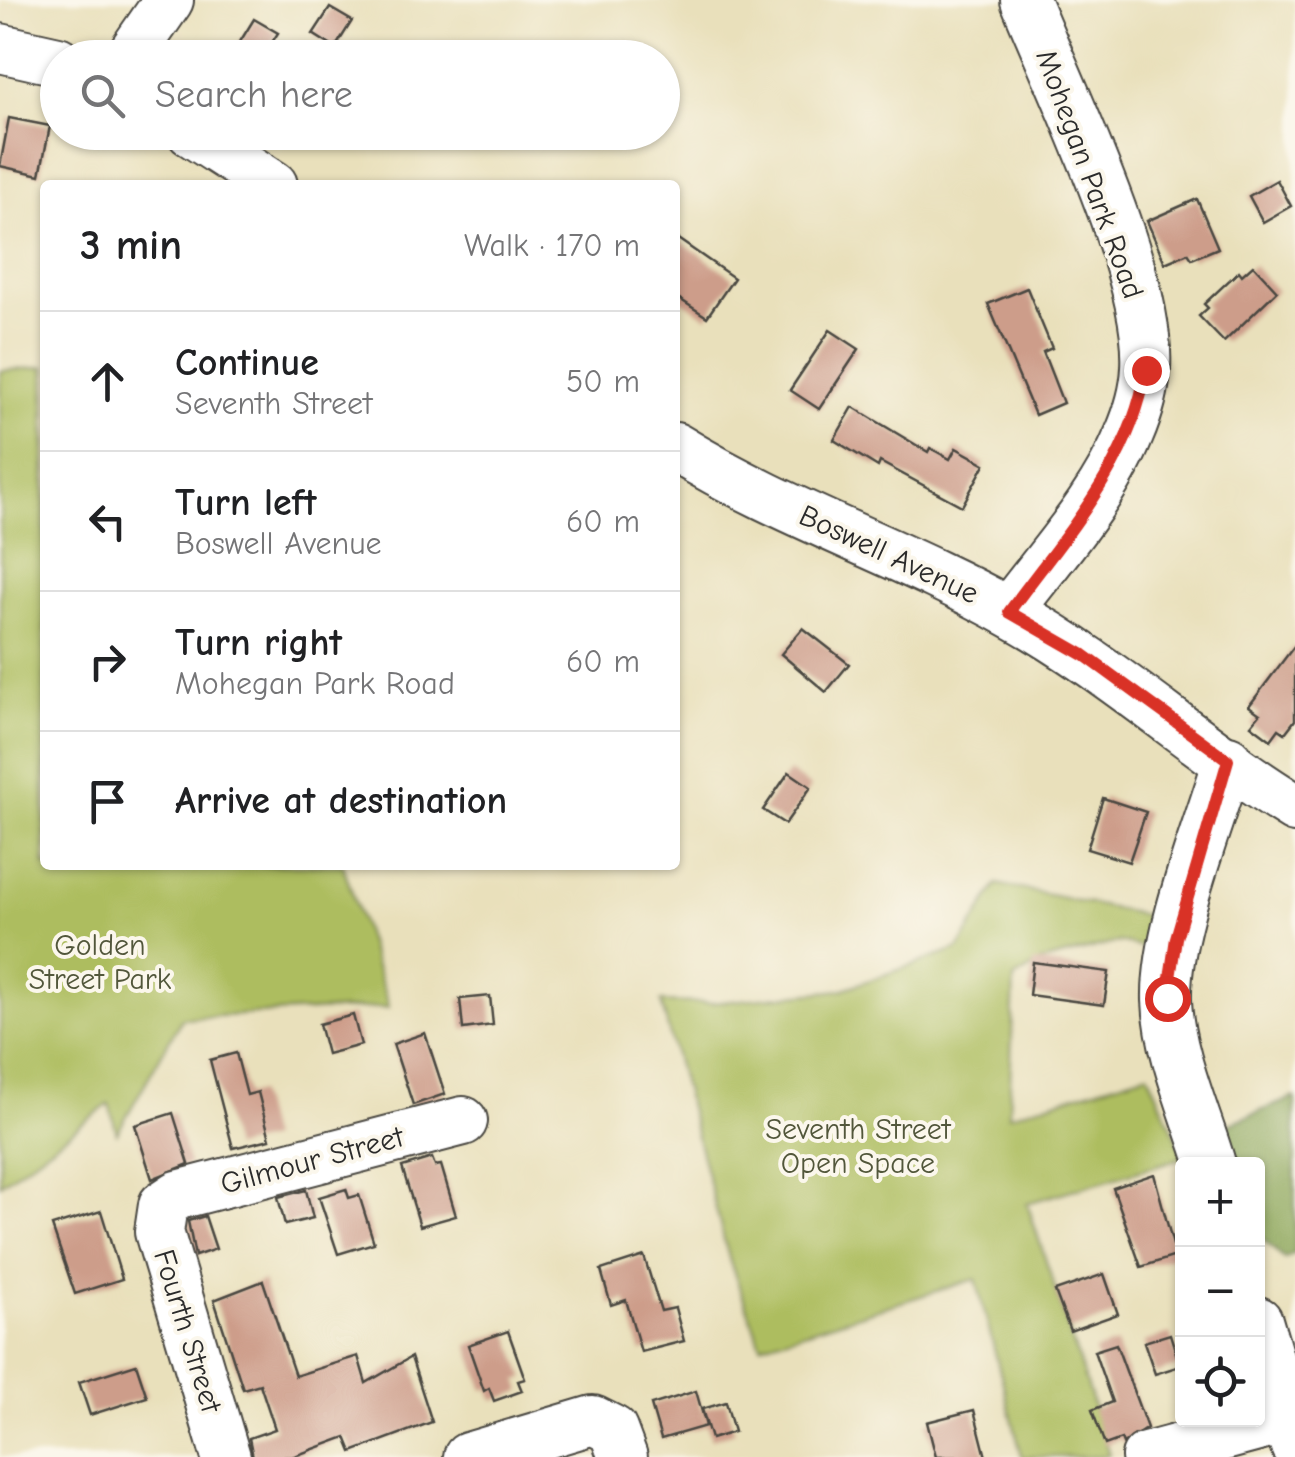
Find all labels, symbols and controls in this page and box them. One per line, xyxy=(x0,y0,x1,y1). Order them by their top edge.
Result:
search box xyxy=(40,40,680,150)
street label: Mohegan Park Road xyxy=(1028,45,1151,303)
icon: search xyxy=(75,68,130,123)
text: Search here xyxy=(155,73,353,117)
text: 3 min xyxy=(80,221,182,270)
text: Walk · 170 m xyxy=(464,227,640,264)
text: Continue xyxy=(175,341,319,385)
route end xyxy=(1124,348,1170,394)
icon: ahead xyxy=(80,354,135,409)
text: 50 m xyxy=(566,363,640,400)
text: Seventh Street xyxy=(175,385,372,422)
text: Turn left xyxy=(175,481,316,525)
icon: left xyxy=(80,494,135,549)
street label: Boswell Avenue xyxy=(794,498,984,611)
text: 60 m xyxy=(566,503,640,540)
text: Boswell Avenue xyxy=(175,525,382,562)
text: Turn right xyxy=(175,621,342,665)
icon: right xyxy=(80,634,135,689)
text: 60 m xyxy=(566,643,640,680)
text: Mohegan Park Road xyxy=(175,665,455,702)
icon: arrive xyxy=(80,774,135,829)
text: Arrive at destination xyxy=(175,779,507,823)
park label: Golden Street Park xyxy=(29,928,172,997)
route start xyxy=(1145,976,1191,1022)
park label: Seventh Street Open Space xyxy=(766,1112,952,1181)
street label: Gilmour Street xyxy=(217,1119,409,1202)
map controls xyxy=(1175,1157,1265,1427)
button: + xyxy=(1175,1157,1265,1247)
street label: Fourth Street xyxy=(146,1245,229,1418)
button: − xyxy=(1175,1247,1265,1337)
button: locate xyxy=(1175,1337,1265,1427)

